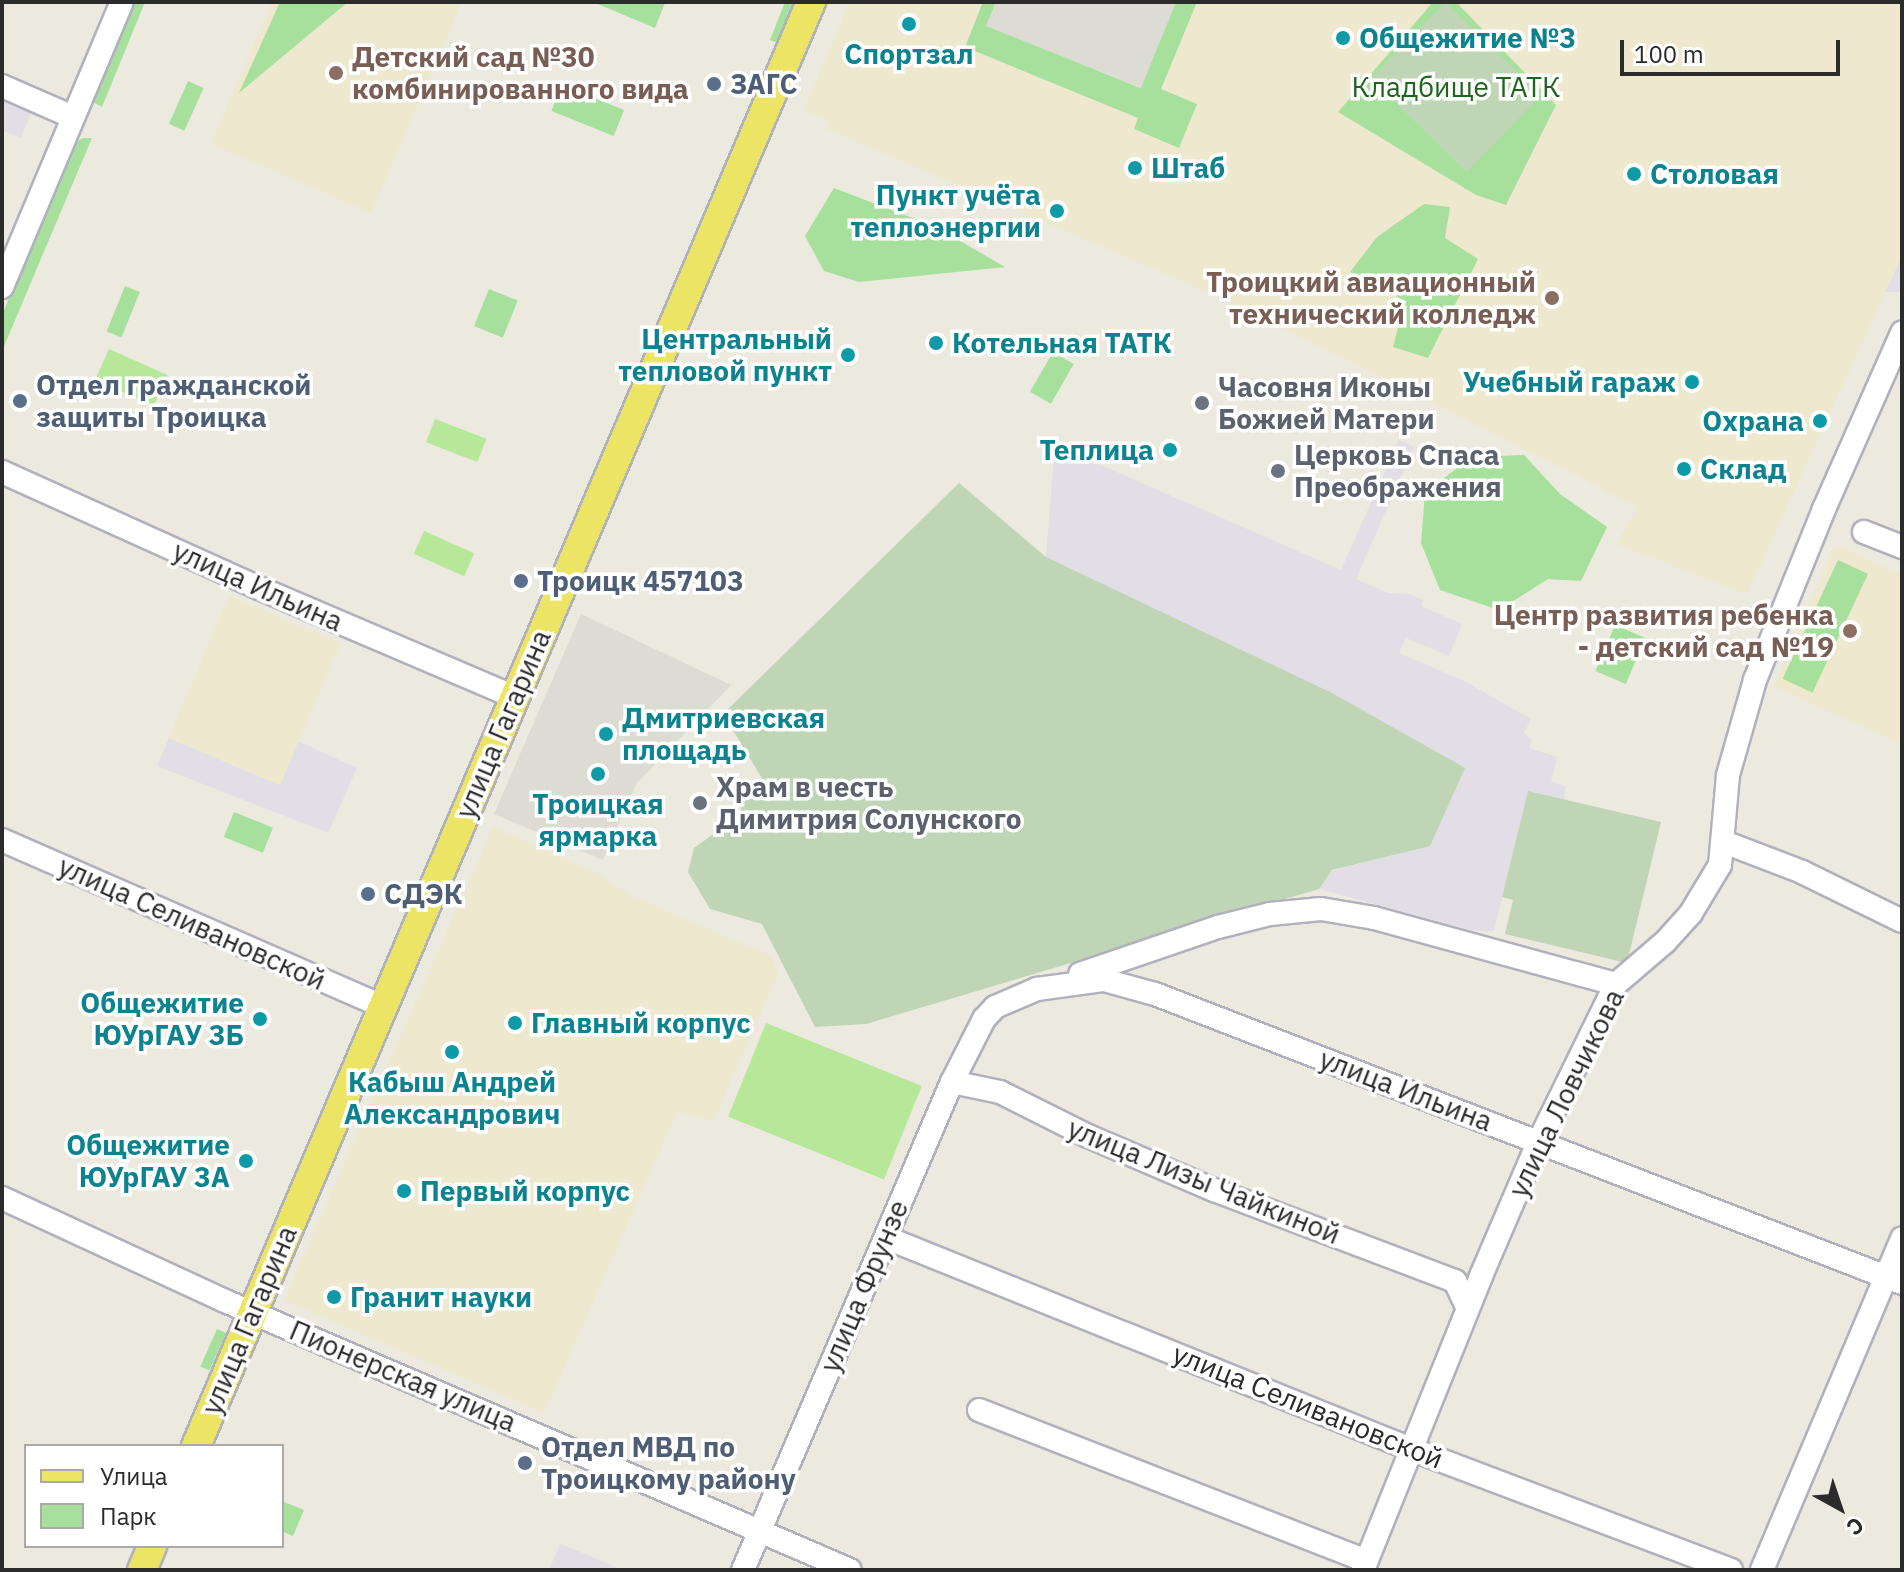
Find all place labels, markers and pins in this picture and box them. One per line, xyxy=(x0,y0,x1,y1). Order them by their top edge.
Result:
marker: Спортзал xyxy=(900,15,918,33)
place label: Общежитие №3 xyxy=(1359,21,1576,55)
marker: Общежитие №3 xyxy=(1334,29,1352,47)
place label: Спортзал xyxy=(844,37,974,71)
place label: Детский сад №30 комбинированного вида xyxy=(352,40,689,106)
marker: Детский сад №30 комбинированного вида xyxy=(327,64,345,82)
place label: ЗАГС xyxy=(730,67,798,101)
marker: ЗАГС xyxy=(705,75,723,93)
place label: Штаб xyxy=(1151,151,1225,185)
place label: Столовая xyxy=(1650,157,1779,191)
marker: Штаб xyxy=(1126,159,1144,177)
marker: Столовая xyxy=(1625,165,1643,183)
place label: Пункт учёта теплоэнергии xyxy=(850,178,1041,244)
marker: Пункт учёта теплоэнергии xyxy=(1048,202,1066,220)
place label: Троицкий авиационный технический колледж xyxy=(1206,265,1536,331)
marker: Троицкий авиационный технический колледж xyxy=(1543,289,1561,307)
place label: Центральный тепловой пункт xyxy=(618,322,832,388)
place label: Котельная ТАТК xyxy=(952,326,1172,360)
marker: Котельная ТАТК xyxy=(927,334,945,352)
marker: Центральный тепловой пункт xyxy=(839,346,857,364)
place label: Учебный гараж xyxy=(1463,365,1676,399)
place label: Отдел гражданской защиты Троицка xyxy=(36,368,311,434)
place label: Часовня Иконы Божией Матери xyxy=(1218,370,1435,436)
marker: Учебный гараж xyxy=(1683,373,1701,391)
marker: Отдел гражданской защиты Троицка xyxy=(11,392,29,410)
marker: Часовня Иконы Божией Матери xyxy=(1193,394,1211,412)
place label: Охрана xyxy=(1702,404,1804,438)
marker: Охрана xyxy=(1811,412,1829,430)
place label: Теплица xyxy=(1039,433,1154,467)
place label: Церковь Спаса Преображения xyxy=(1294,438,1502,504)
marker: Теплица xyxy=(1161,441,1179,459)
place label: Склад xyxy=(1700,452,1786,486)
marker: Склад xyxy=(1675,460,1693,478)
marker: Церковь Спаса Преображения xyxy=(1269,462,1287,480)
place label: Троицк 457103 xyxy=(537,564,744,598)
marker: Троицк 457103 xyxy=(512,572,530,590)
place label: Центр развития ребенка - детский сад №19 xyxy=(1494,598,1834,664)
marker: Центр развития ребенка - детский сад №19 xyxy=(1841,622,1859,640)
place label: Дмитриевская площадь xyxy=(622,701,825,767)
marker: Дмитриевская площадь xyxy=(597,725,615,743)
marker: Троицкая ярмарка xyxy=(589,765,607,783)
place label: Храм в честь Димитрия Солунского xyxy=(716,770,1022,836)
place label: Троицкая ярмарка xyxy=(532,787,664,853)
marker: Храм в честь Димитрия Солунского xyxy=(691,794,709,812)
place label: СДЭК xyxy=(384,877,463,911)
marker: СДЭК xyxy=(359,885,377,903)
place label: Общежитие ЮУрГАУ 3Б xyxy=(80,986,244,1052)
place label: Главный корпус xyxy=(531,1006,751,1040)
marker: Общежитие ЮУрГАУ 3Б xyxy=(251,1010,269,1028)
marker: Главный корпус xyxy=(506,1014,524,1032)
marker: Кабыш Андрей Александрович xyxy=(443,1043,461,1061)
place label: Кабыш Андрей Александрович xyxy=(344,1065,560,1131)
place label: Общежитие ЮУрГАУ 3А xyxy=(66,1128,230,1194)
marker: Общежитие ЮУрГАУ 3А xyxy=(237,1152,255,1170)
place label: Первый корпус xyxy=(420,1174,630,1208)
marker: Первый корпус xyxy=(395,1182,413,1200)
place label: Гранит науки xyxy=(350,1280,532,1314)
marker: Гранит науки xyxy=(325,1288,343,1306)
place label: Отдел МВД по Троицкому району xyxy=(541,1430,796,1496)
marker: Отдел МВД по Троицкому району xyxy=(516,1454,534,1472)

